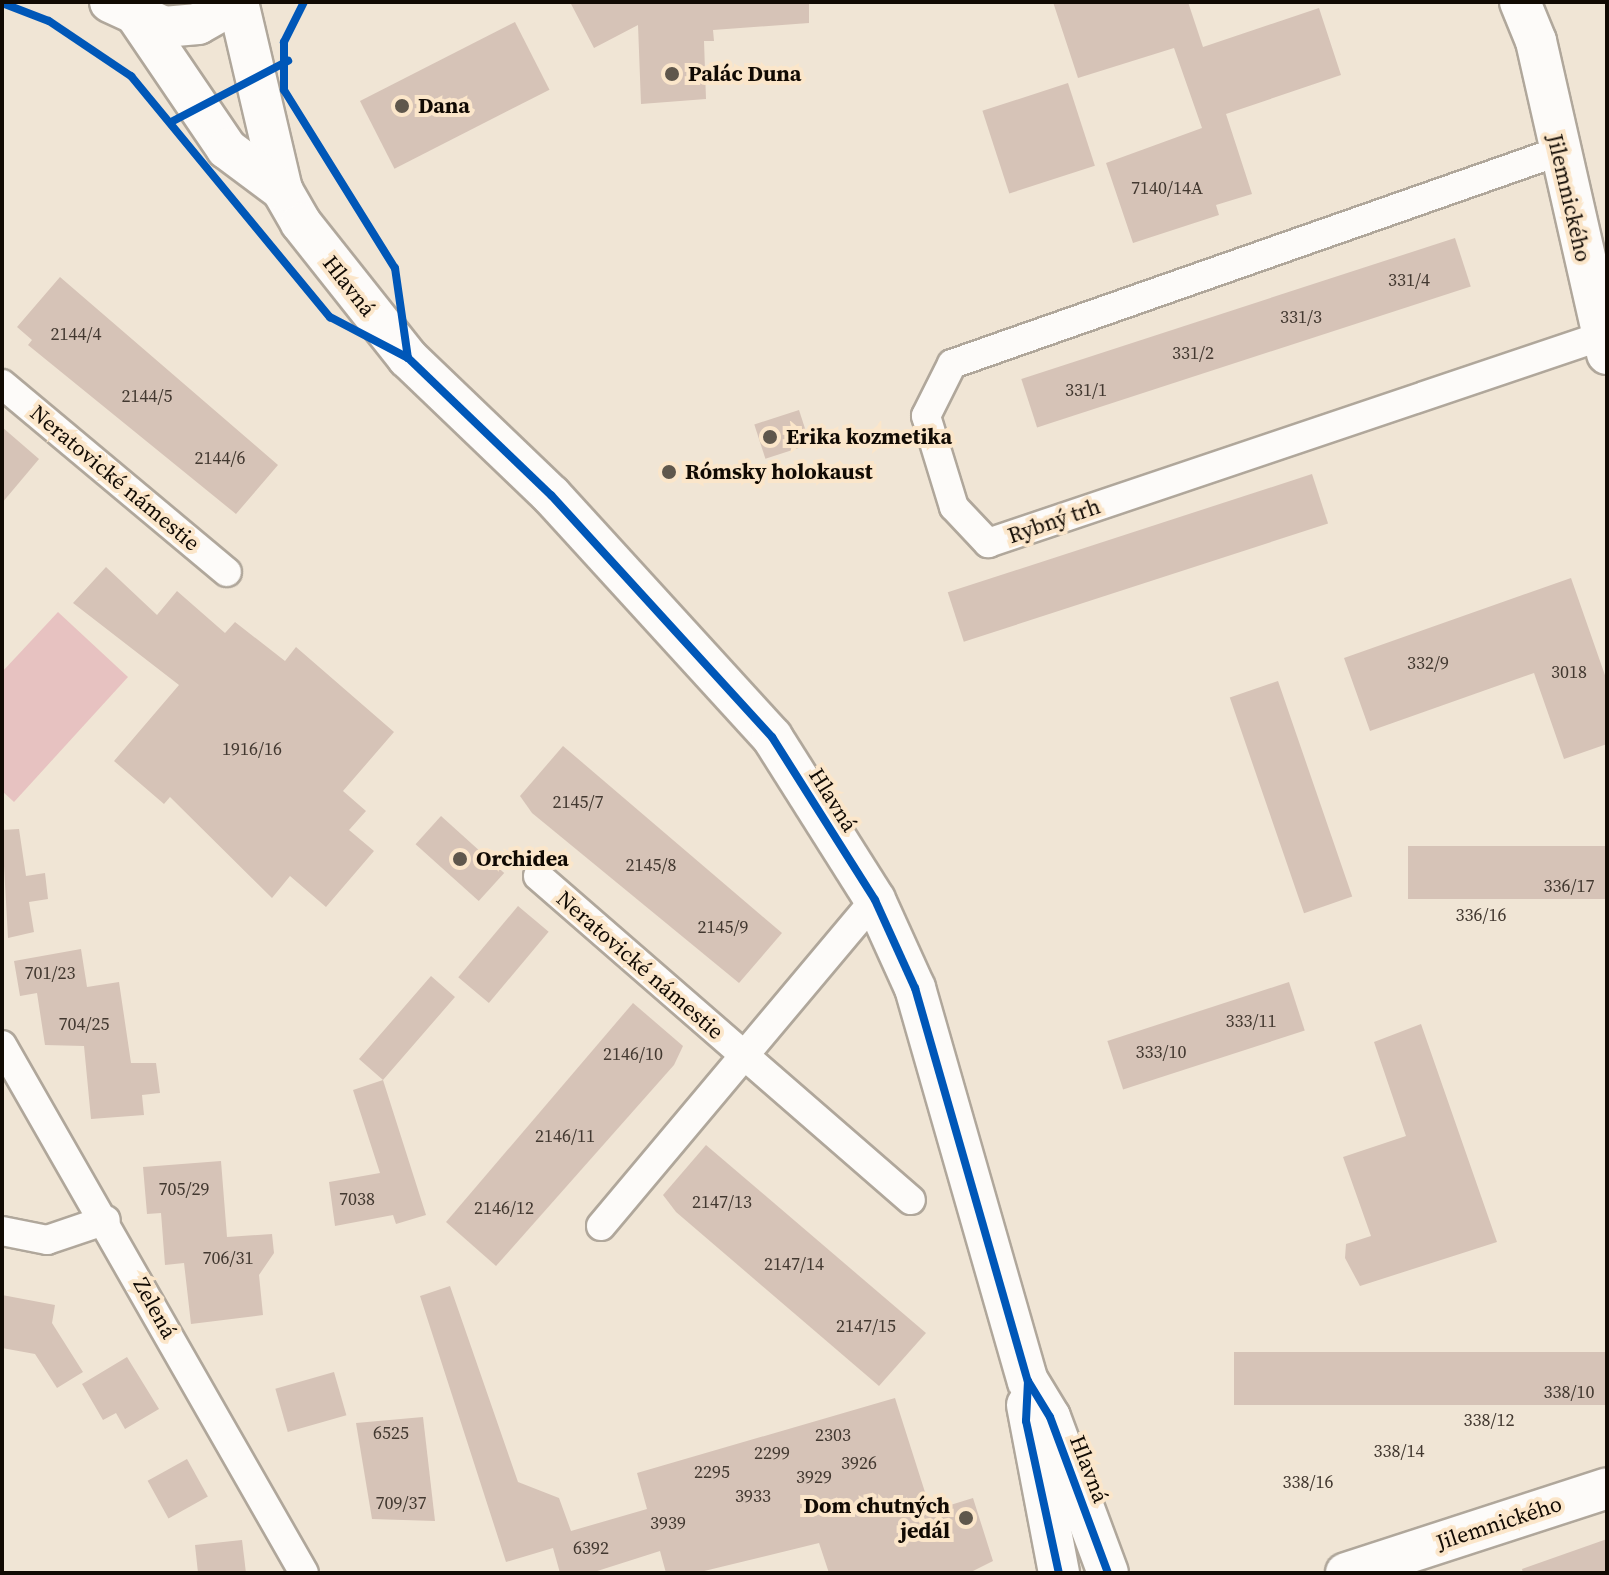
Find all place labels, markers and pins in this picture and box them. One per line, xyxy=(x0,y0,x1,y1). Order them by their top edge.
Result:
place label: Palác Duna xyxy=(688,61,801,87)
marker: Palác Duna xyxy=(663,65,681,83)
place label: Dana xyxy=(418,93,470,119)
marker: Dana xyxy=(393,97,411,115)
place label: Erika kozmetika xyxy=(786,424,952,450)
marker: Erika kozmetika xyxy=(761,428,779,446)
place label: Rómsky holokaust xyxy=(685,459,873,485)
marker: Rómsky holokaust xyxy=(660,463,678,481)
place label: Orchidea xyxy=(476,846,569,872)
marker: Orchidea xyxy=(451,850,469,868)
place label: Dom chutných jedál xyxy=(804,1492,950,1544)
marker: Dom chutných jedál xyxy=(957,1509,975,1527)

